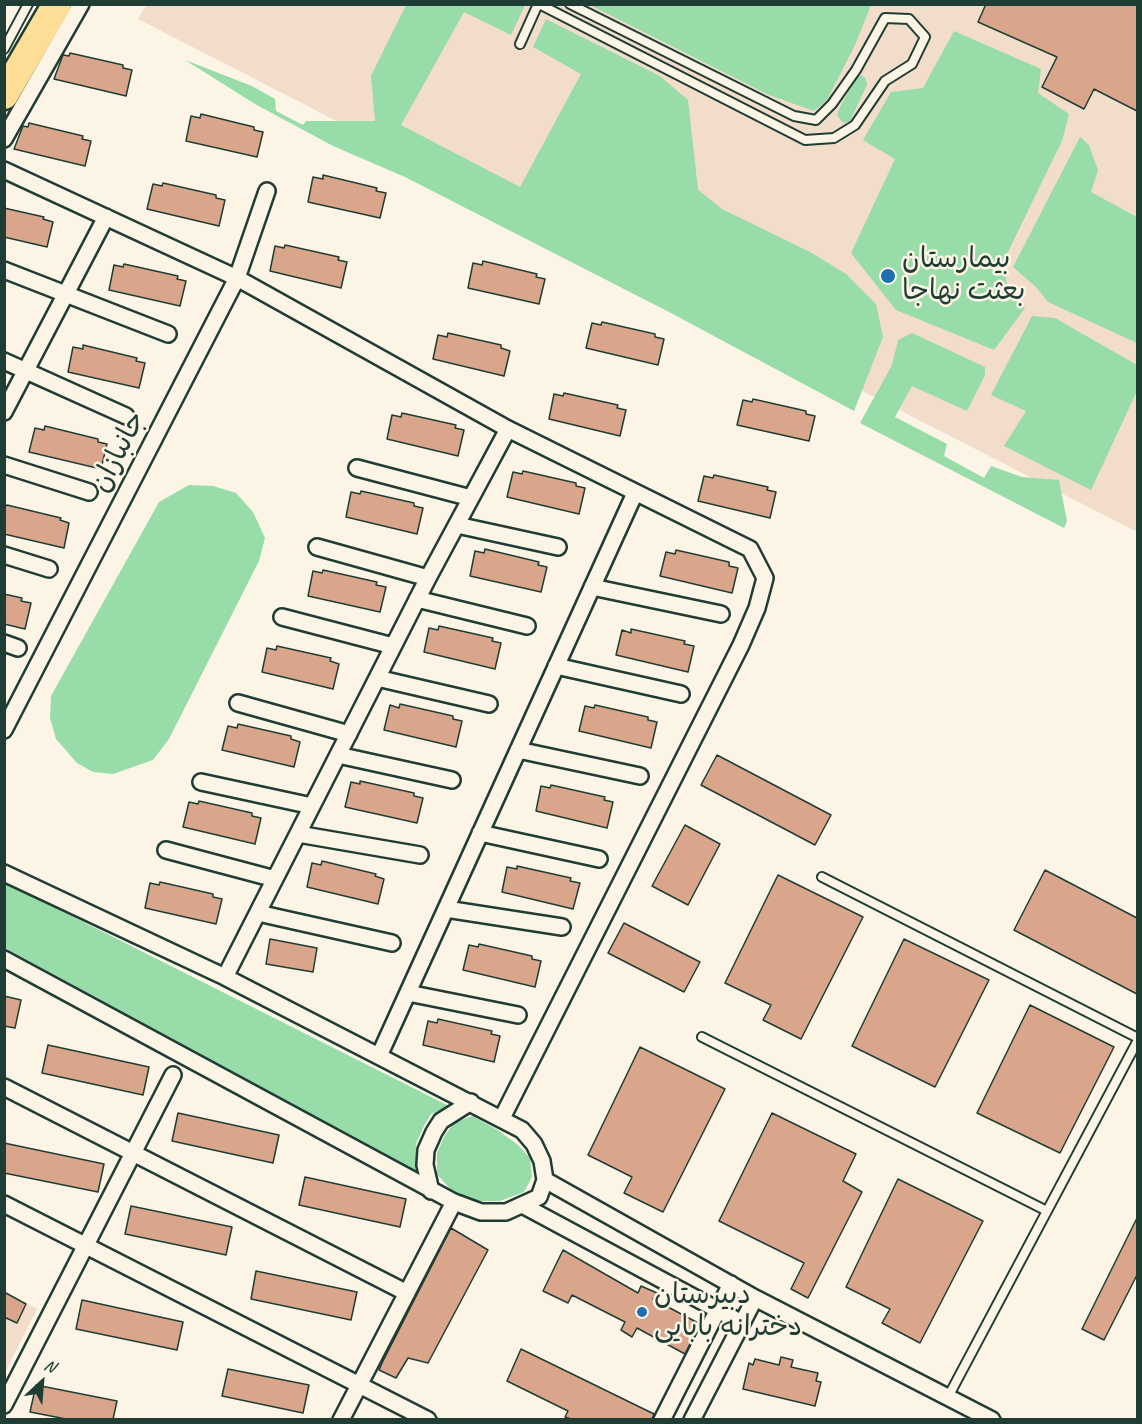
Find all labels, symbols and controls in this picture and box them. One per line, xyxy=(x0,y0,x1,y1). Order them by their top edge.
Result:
place label: بیمارستان بعثت نهاجا xyxy=(902,243,1025,309)
marker: بیمارستان بعثت نهاجا xyxy=(879,267,897,285)
street label: جانبازان xyxy=(84,406,154,498)
place label: دبیرستان دخترانه بابایی xyxy=(654,1279,802,1345)
marker: دبیرستان دخترانه بابایی xyxy=(635,1305,649,1319)
north arrow xyxy=(12,1352,72,1412)
text: N xyxy=(41,1355,59,1377)

